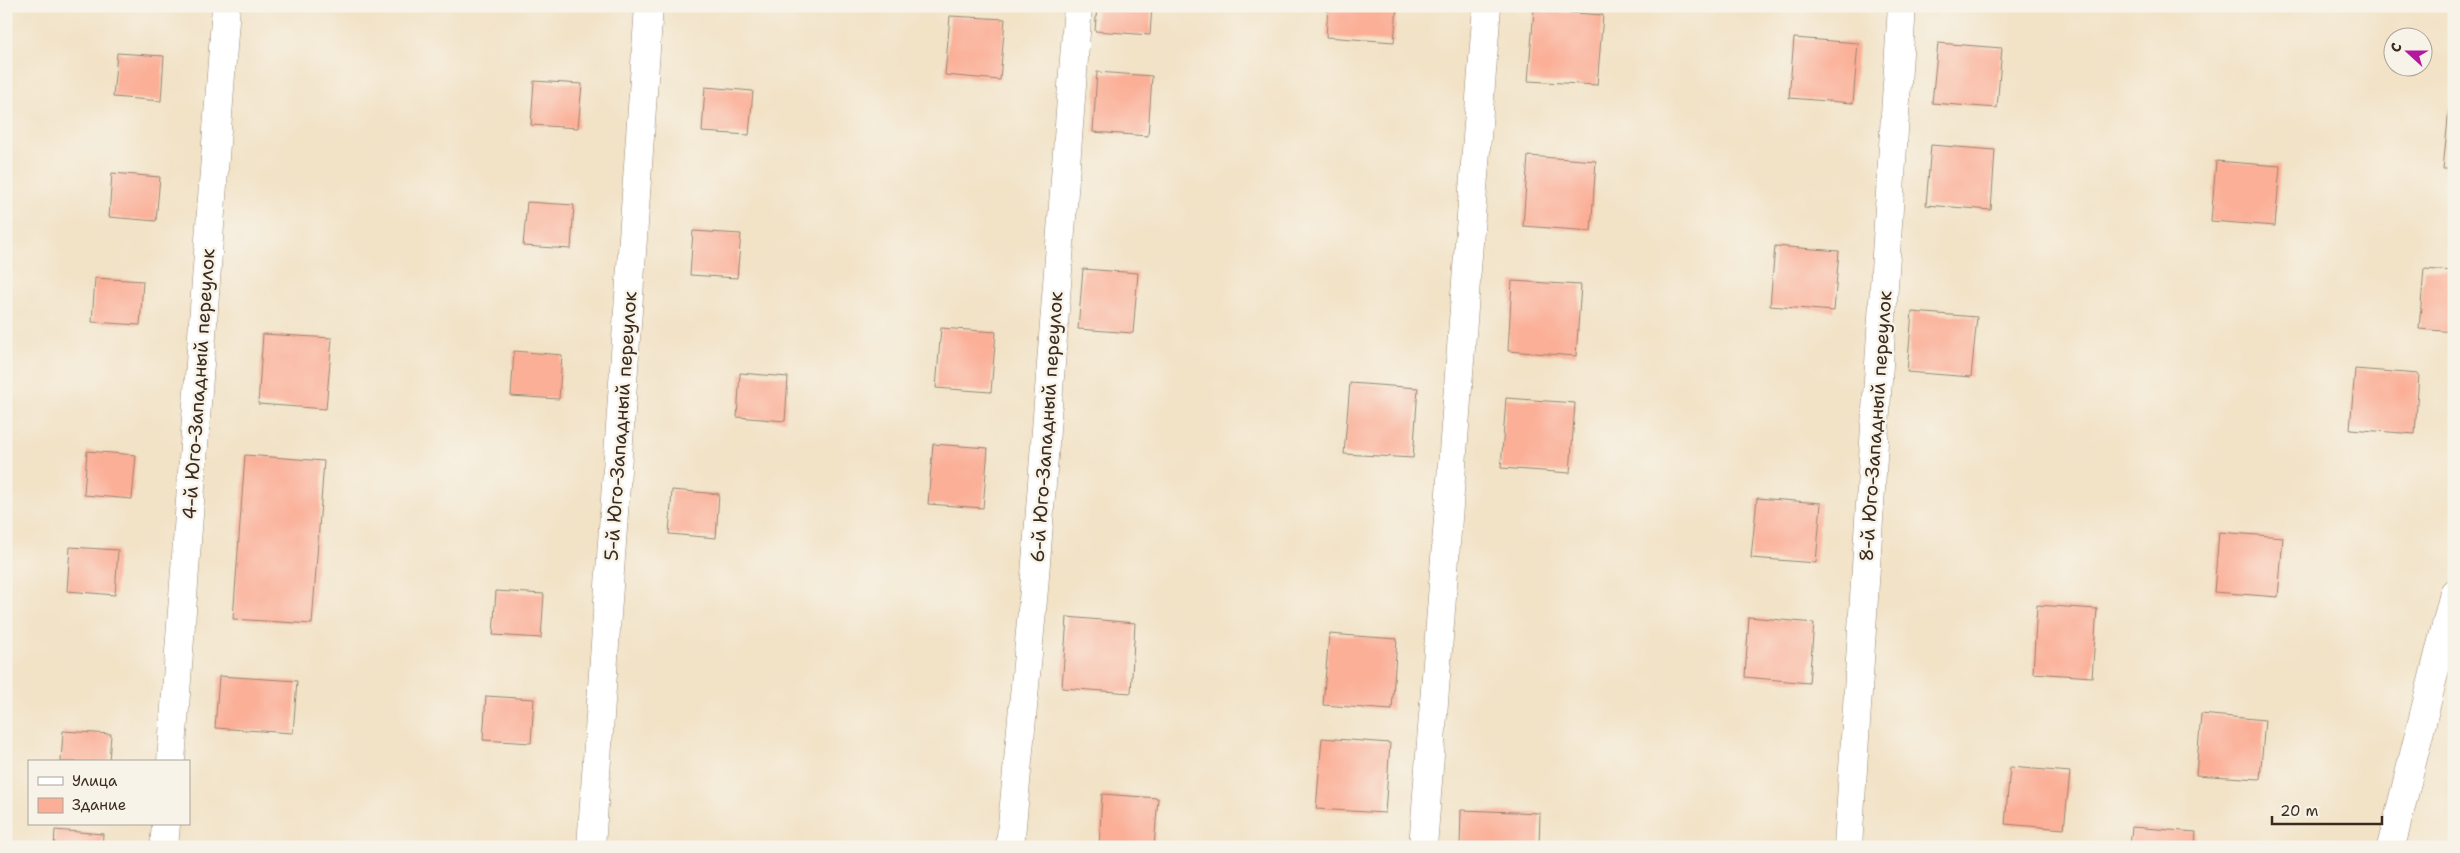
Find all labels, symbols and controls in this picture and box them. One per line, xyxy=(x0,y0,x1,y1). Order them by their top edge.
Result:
north arrow xyxy=(2382,28,2432,78)
text: С xyxy=(2386,40,2406,55)
street label: 4-й Юго-Западный переулок xyxy=(177,248,220,520)
street label: 5-й Юго-Западный переулок xyxy=(599,290,642,562)
street label: 8-й Юго-Западный переулок xyxy=(1854,290,1897,562)
street label: 6-й Юго-Западный переулок xyxy=(1025,291,1068,563)
legend xyxy=(28,760,190,826)
text: Улица xyxy=(72,771,118,791)
scale bar xyxy=(2272,793,2382,825)
text: Здание xyxy=(72,795,126,815)
text: 20 m xyxy=(2280,801,2319,821)

